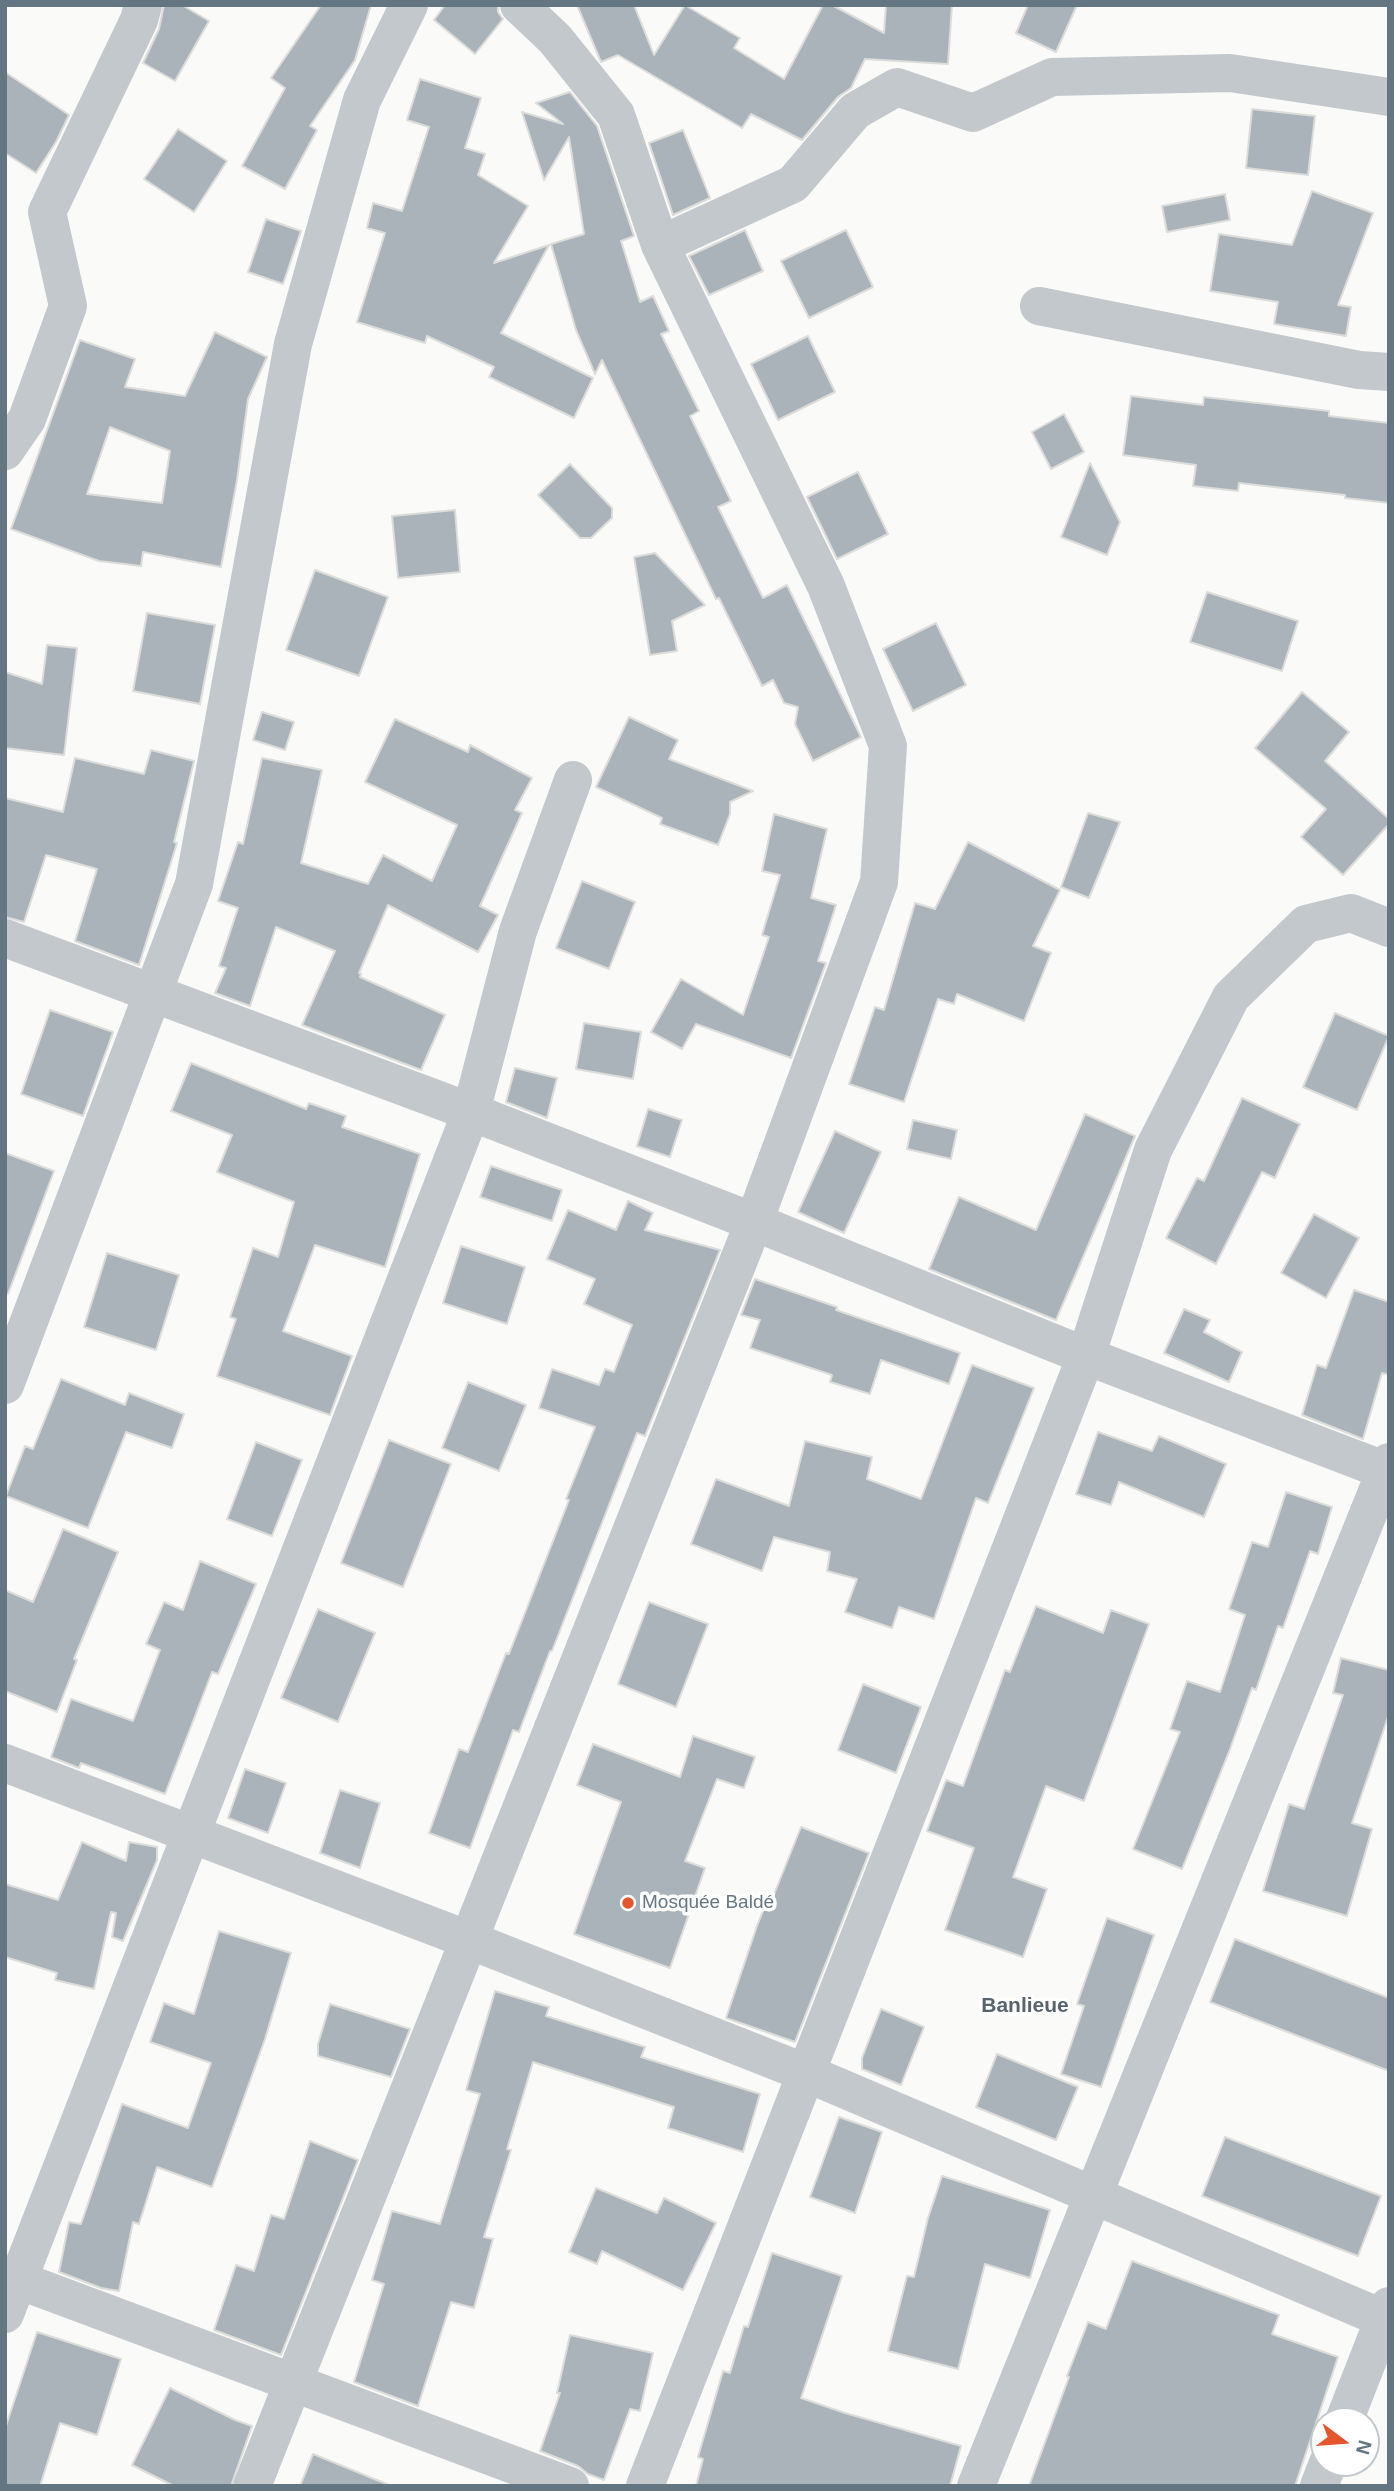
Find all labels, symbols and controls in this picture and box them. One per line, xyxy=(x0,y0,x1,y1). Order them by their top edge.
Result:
place label: Mosquée Baldé xyxy=(642,1892,774,1914)
marker: Mosquée Baldé xyxy=(620,1895,636,1911)
district label: Banlieue xyxy=(981,1993,1069,2019)
north arrow xyxy=(1310,2407,1380,2477)
text: N xyxy=(1352,2438,1376,2457)

